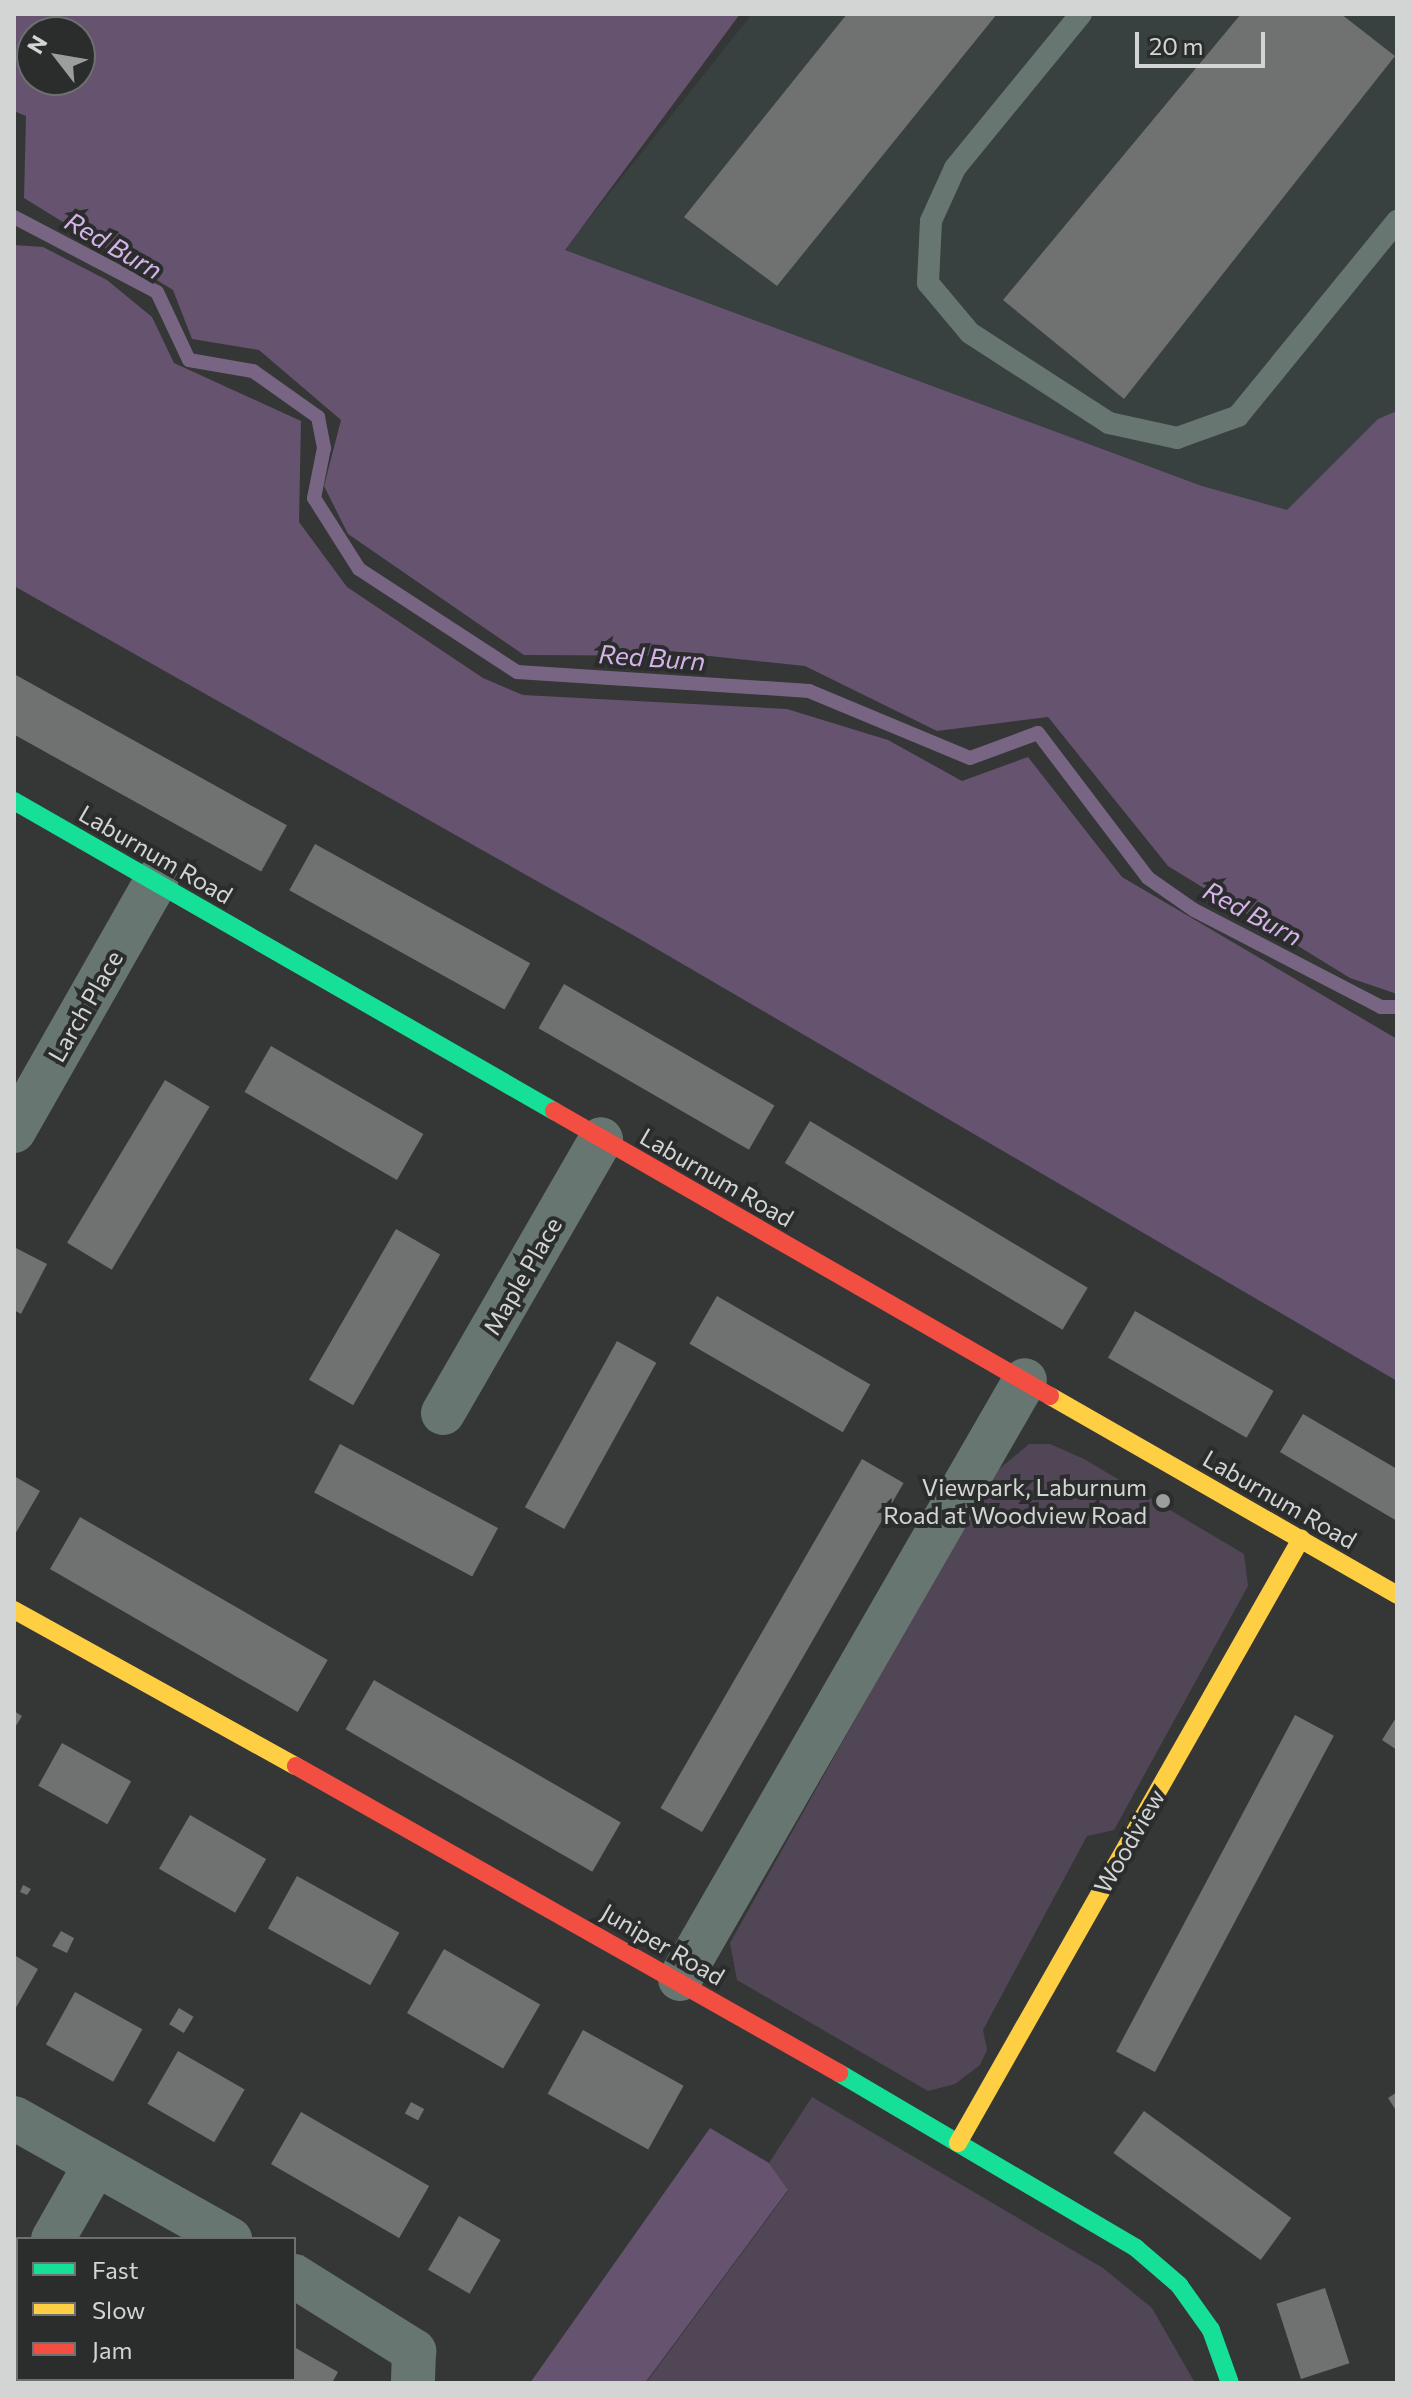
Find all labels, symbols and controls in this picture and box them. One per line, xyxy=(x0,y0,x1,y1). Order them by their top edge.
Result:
north arrow xyxy=(16,16,96,96)
scale bar xyxy=(1139,16,1269,66)
text: N xyxy=(21,30,53,58)
text: 20 m xyxy=(1149,31,1203,60)
water label: Red Burn xyxy=(60,205,168,285)
water label: Red Burn xyxy=(598,638,706,676)
street label: Laburnum Road xyxy=(74,798,238,910)
water label: Red Burn xyxy=(1198,874,1308,952)
street label: Larch Place xyxy=(42,945,128,1067)
street label: Laburnum Road xyxy=(635,1121,799,1233)
street label: Maple Place xyxy=(477,1212,567,1340)
street label: Laburnum Road xyxy=(1198,1443,1362,1555)
place label: Viewpark, Laburnum Road at Woodview Road xyxy=(883,1473,1147,1529)
marker: Viewpark, Laburnum Road at Woodview Road xyxy=(1154,1492,1172,1510)
street label: Woodview xyxy=(1088,1784,1170,1898)
street label: Juniper Road xyxy=(596,1897,730,1991)
legend xyxy=(16,2237,296,2381)
text: Fast xyxy=(92,2255,139,2284)
text: Slow xyxy=(92,2295,145,2324)
text: Jam xyxy=(92,2335,132,2364)

